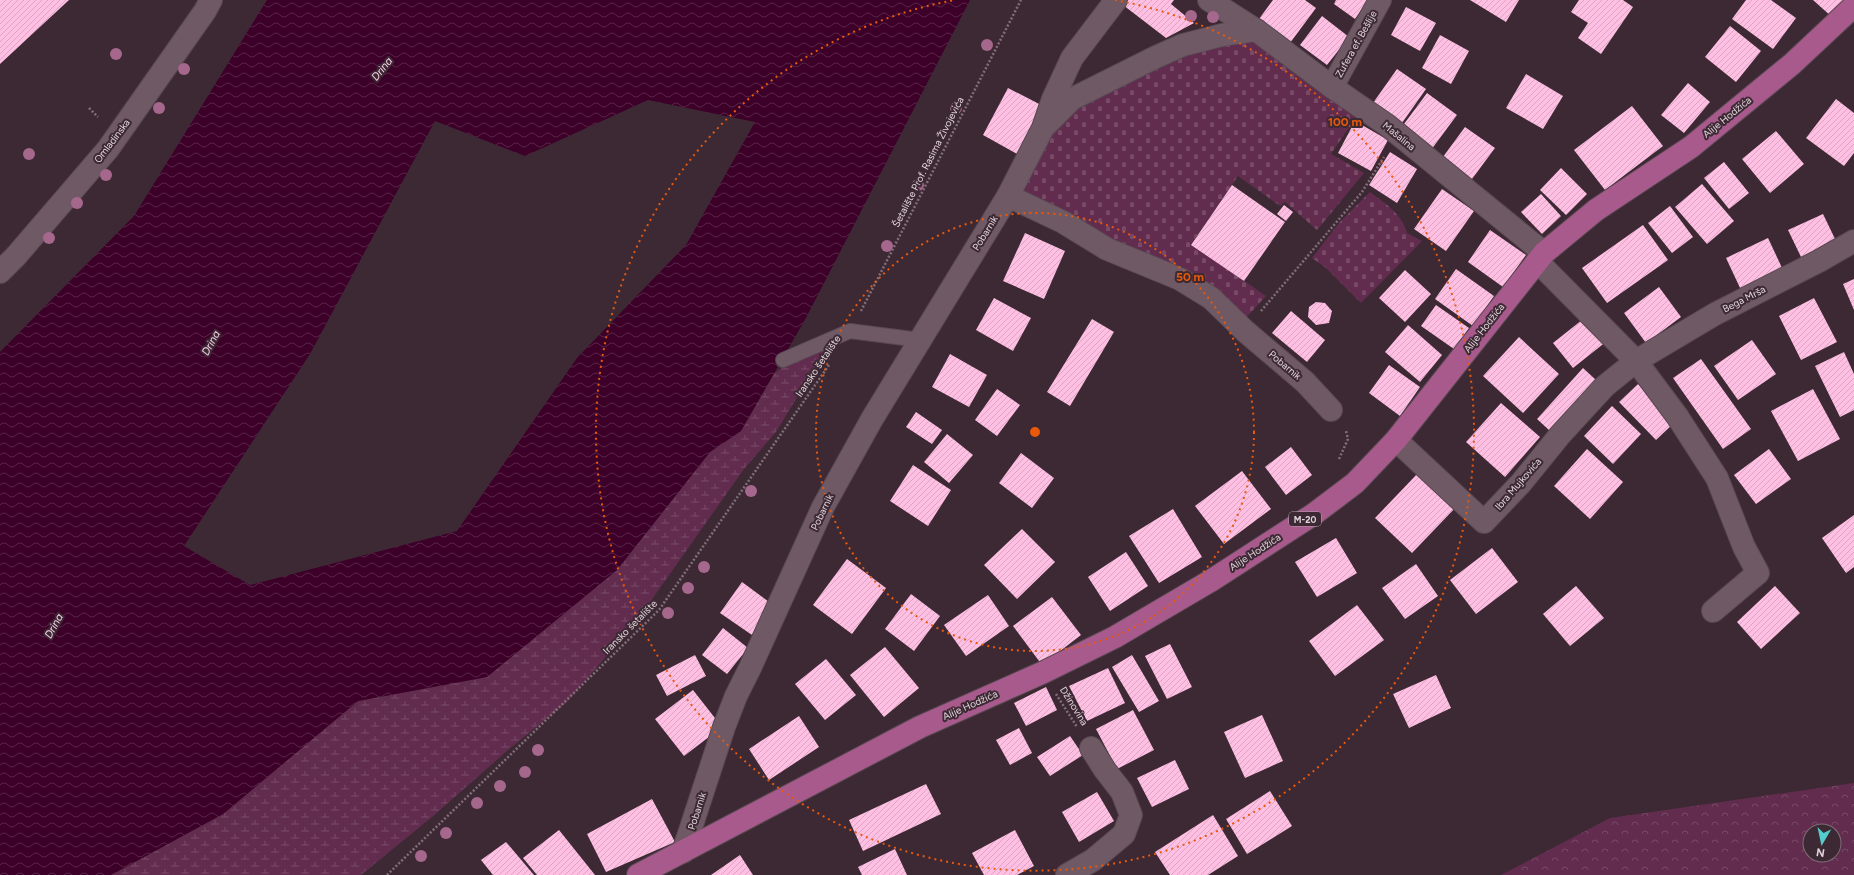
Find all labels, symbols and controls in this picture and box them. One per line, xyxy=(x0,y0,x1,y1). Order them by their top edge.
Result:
street label: Zufera ef. Bešlije xyxy=(1332,8,1380,80)
water label: Drina xyxy=(369,54,396,83)
street label: Alije Hodžića xyxy=(1700,93,1754,141)
street label: Šetalište Prof. Rasima Živojevića xyxy=(889,95,967,229)
text: 100 m xyxy=(1328,115,1362,129)
street label: Omladinska xyxy=(91,116,133,166)
street label: Mašalina xyxy=(1380,119,1418,153)
street label: Pobarnik xyxy=(969,213,1001,253)
text: 50 m xyxy=(1176,270,1204,284)
street label: Bega Mrša xyxy=(1720,283,1768,315)
street label: Alije Hodžića xyxy=(1461,301,1507,355)
water label: Drina xyxy=(199,328,223,358)
street label: Iransko šetalište xyxy=(793,332,844,399)
street label: Pobarnik xyxy=(1266,348,1304,382)
centre of rings xyxy=(1028,425,1042,439)
street label: Ibra Mujkovića xyxy=(1492,455,1544,513)
street label: Pobarnik xyxy=(808,492,836,532)
road number: M-20 xyxy=(1289,512,1321,526)
street label: Alije Hodžića xyxy=(1227,531,1283,573)
street label: Iransko šetalište xyxy=(600,597,660,657)
water label: Drina xyxy=(42,611,66,641)
street label: Džinovina xyxy=(1057,684,1091,728)
street label: Alije Hodžića xyxy=(940,687,1000,723)
street label: Pobarnik xyxy=(685,791,709,831)
north arrow xyxy=(1802,823,1842,863)
text: N xyxy=(1815,845,1826,859)

